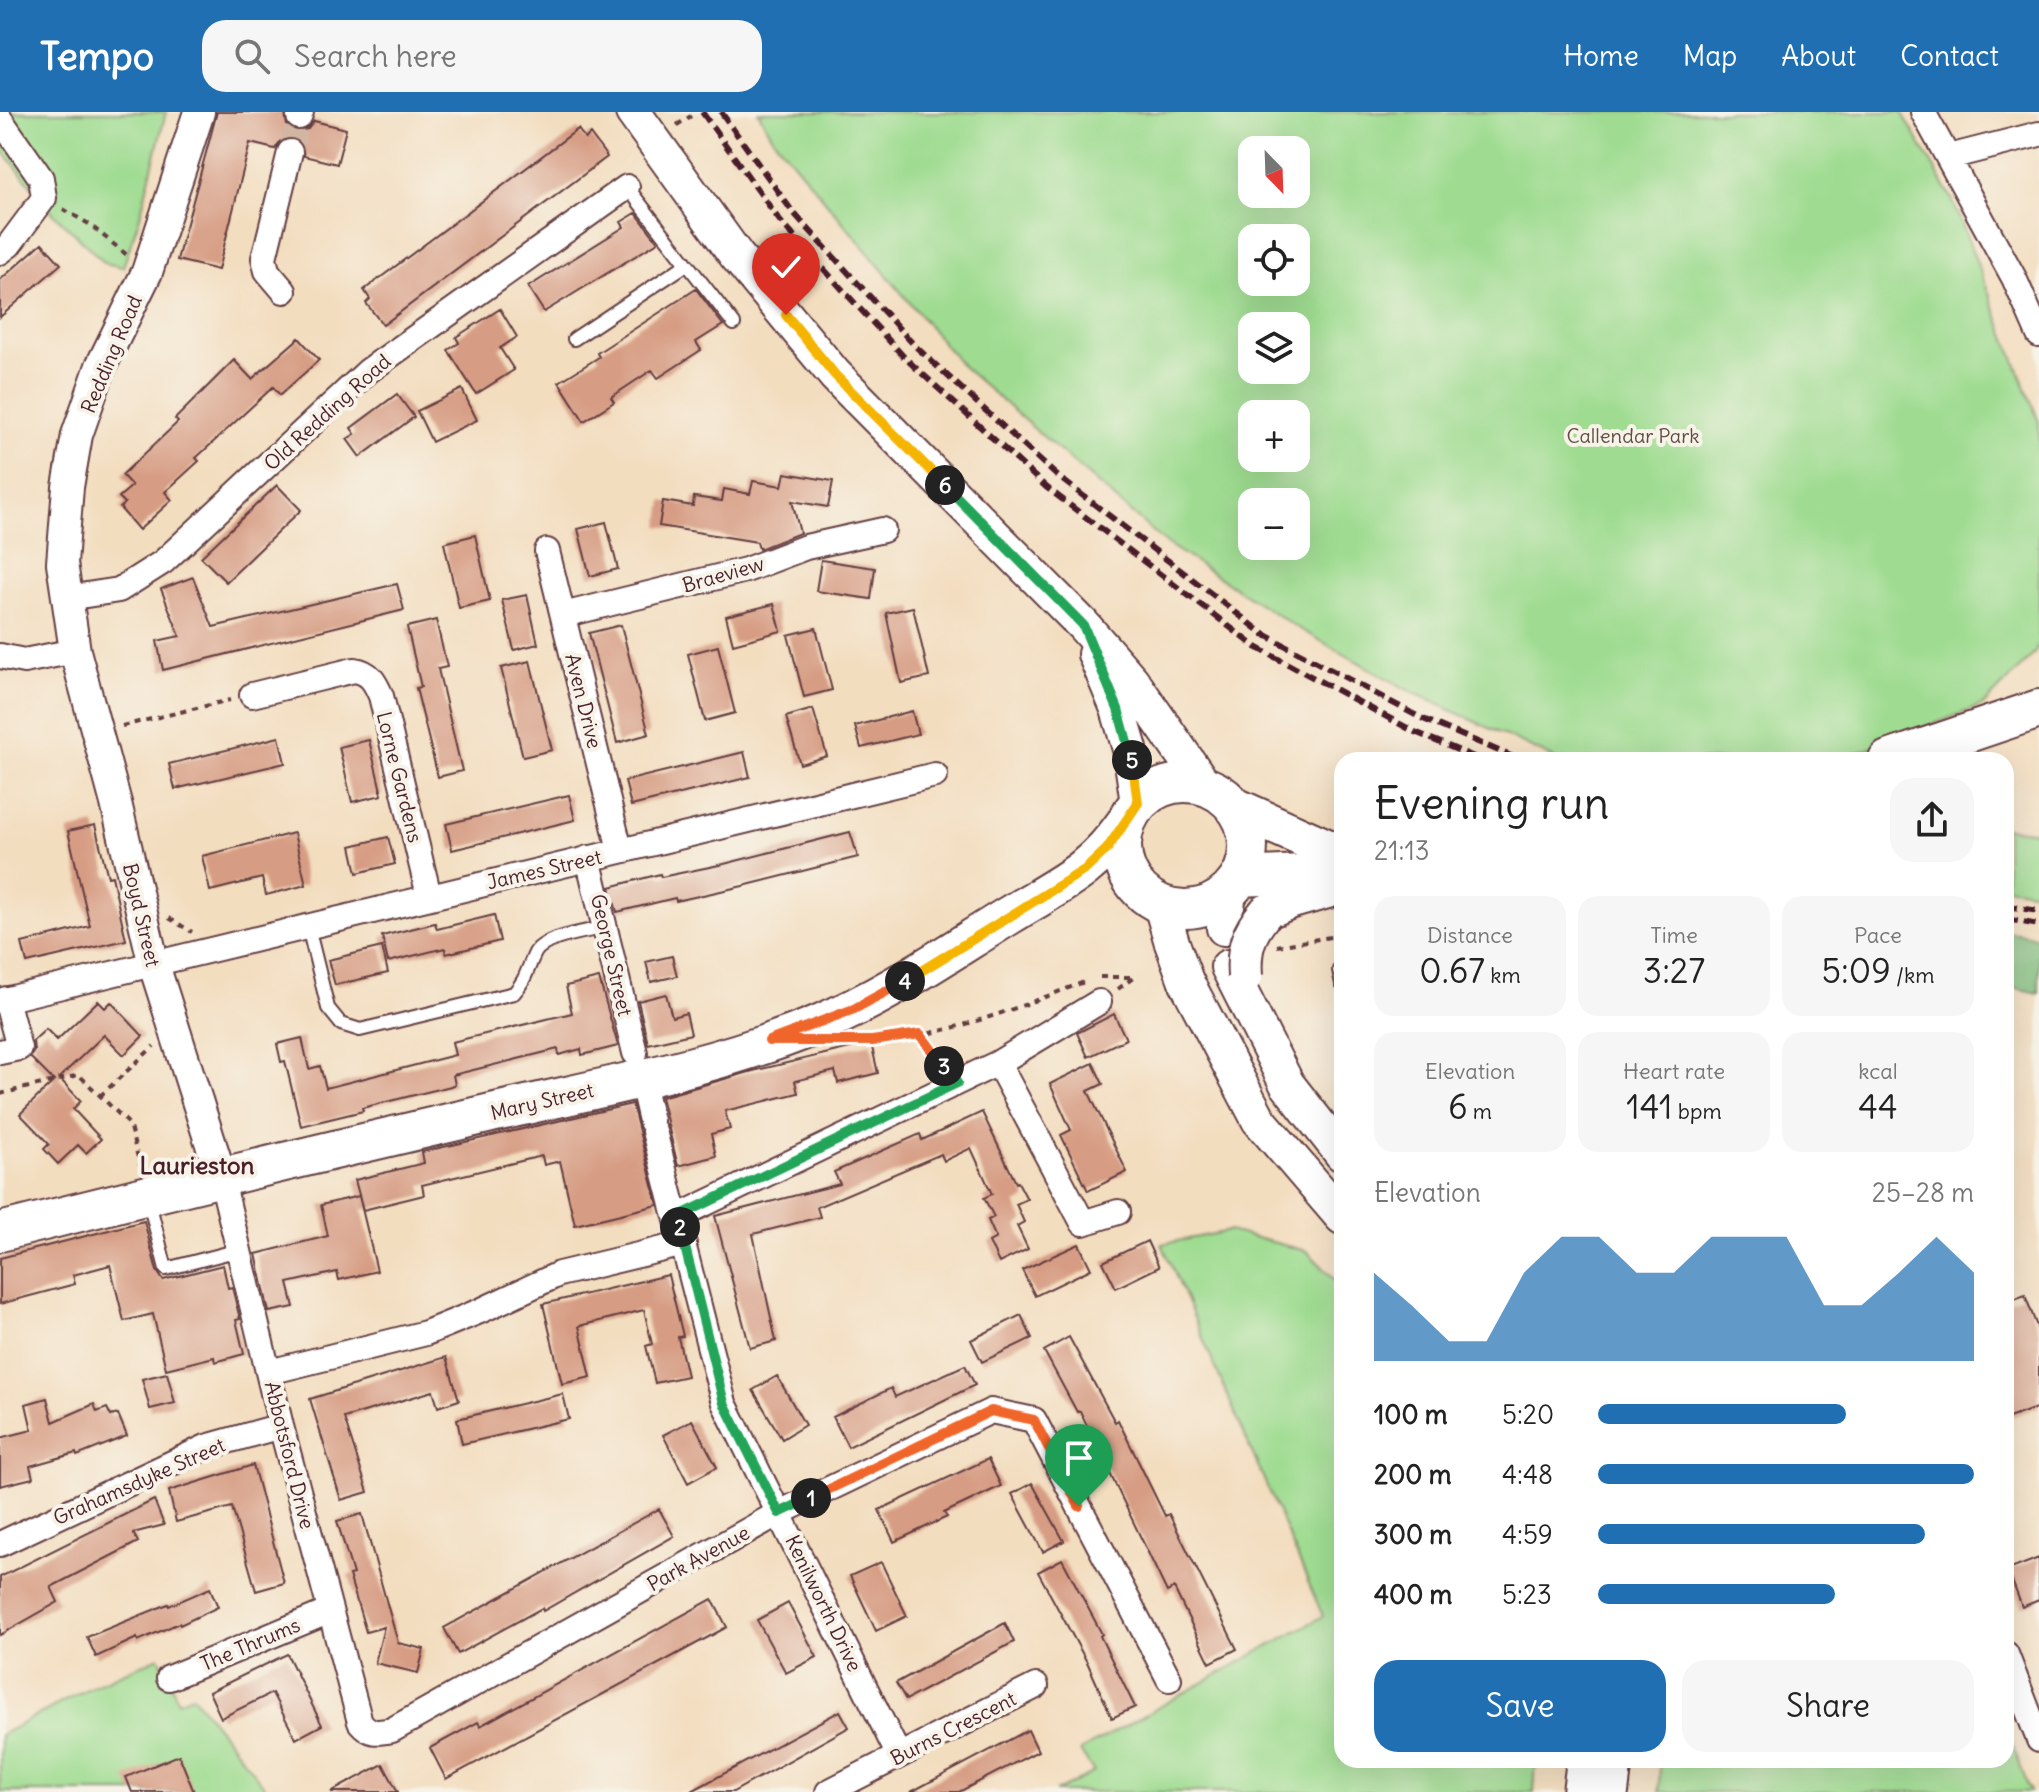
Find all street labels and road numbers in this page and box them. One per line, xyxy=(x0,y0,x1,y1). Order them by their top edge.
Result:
street label: Redding Road xyxy=(75,291,147,417)
street label: Old Redding Road xyxy=(258,348,396,475)
street label: Braeview xyxy=(679,550,767,598)
street label: Aven Drive xyxy=(560,651,608,751)
street label: Lorne Gardens xyxy=(372,709,428,845)
street label: James Street xyxy=(484,844,604,894)
street label: Boyd Street xyxy=(118,861,166,970)
street label: George Street xyxy=(586,892,638,1019)
street label: Mary Street xyxy=(488,1077,596,1125)
street label: Abbotsford Drive xyxy=(260,1379,320,1531)
street label: Grahamsdyke Street xyxy=(49,1432,229,1530)
street label: Park Avenue xyxy=(642,1520,754,1596)
street label: Kenilworth Drive xyxy=(780,1531,868,1675)
street label: The Thrums xyxy=(196,1612,304,1676)
street label: Burns Crescent xyxy=(886,1686,1020,1770)

